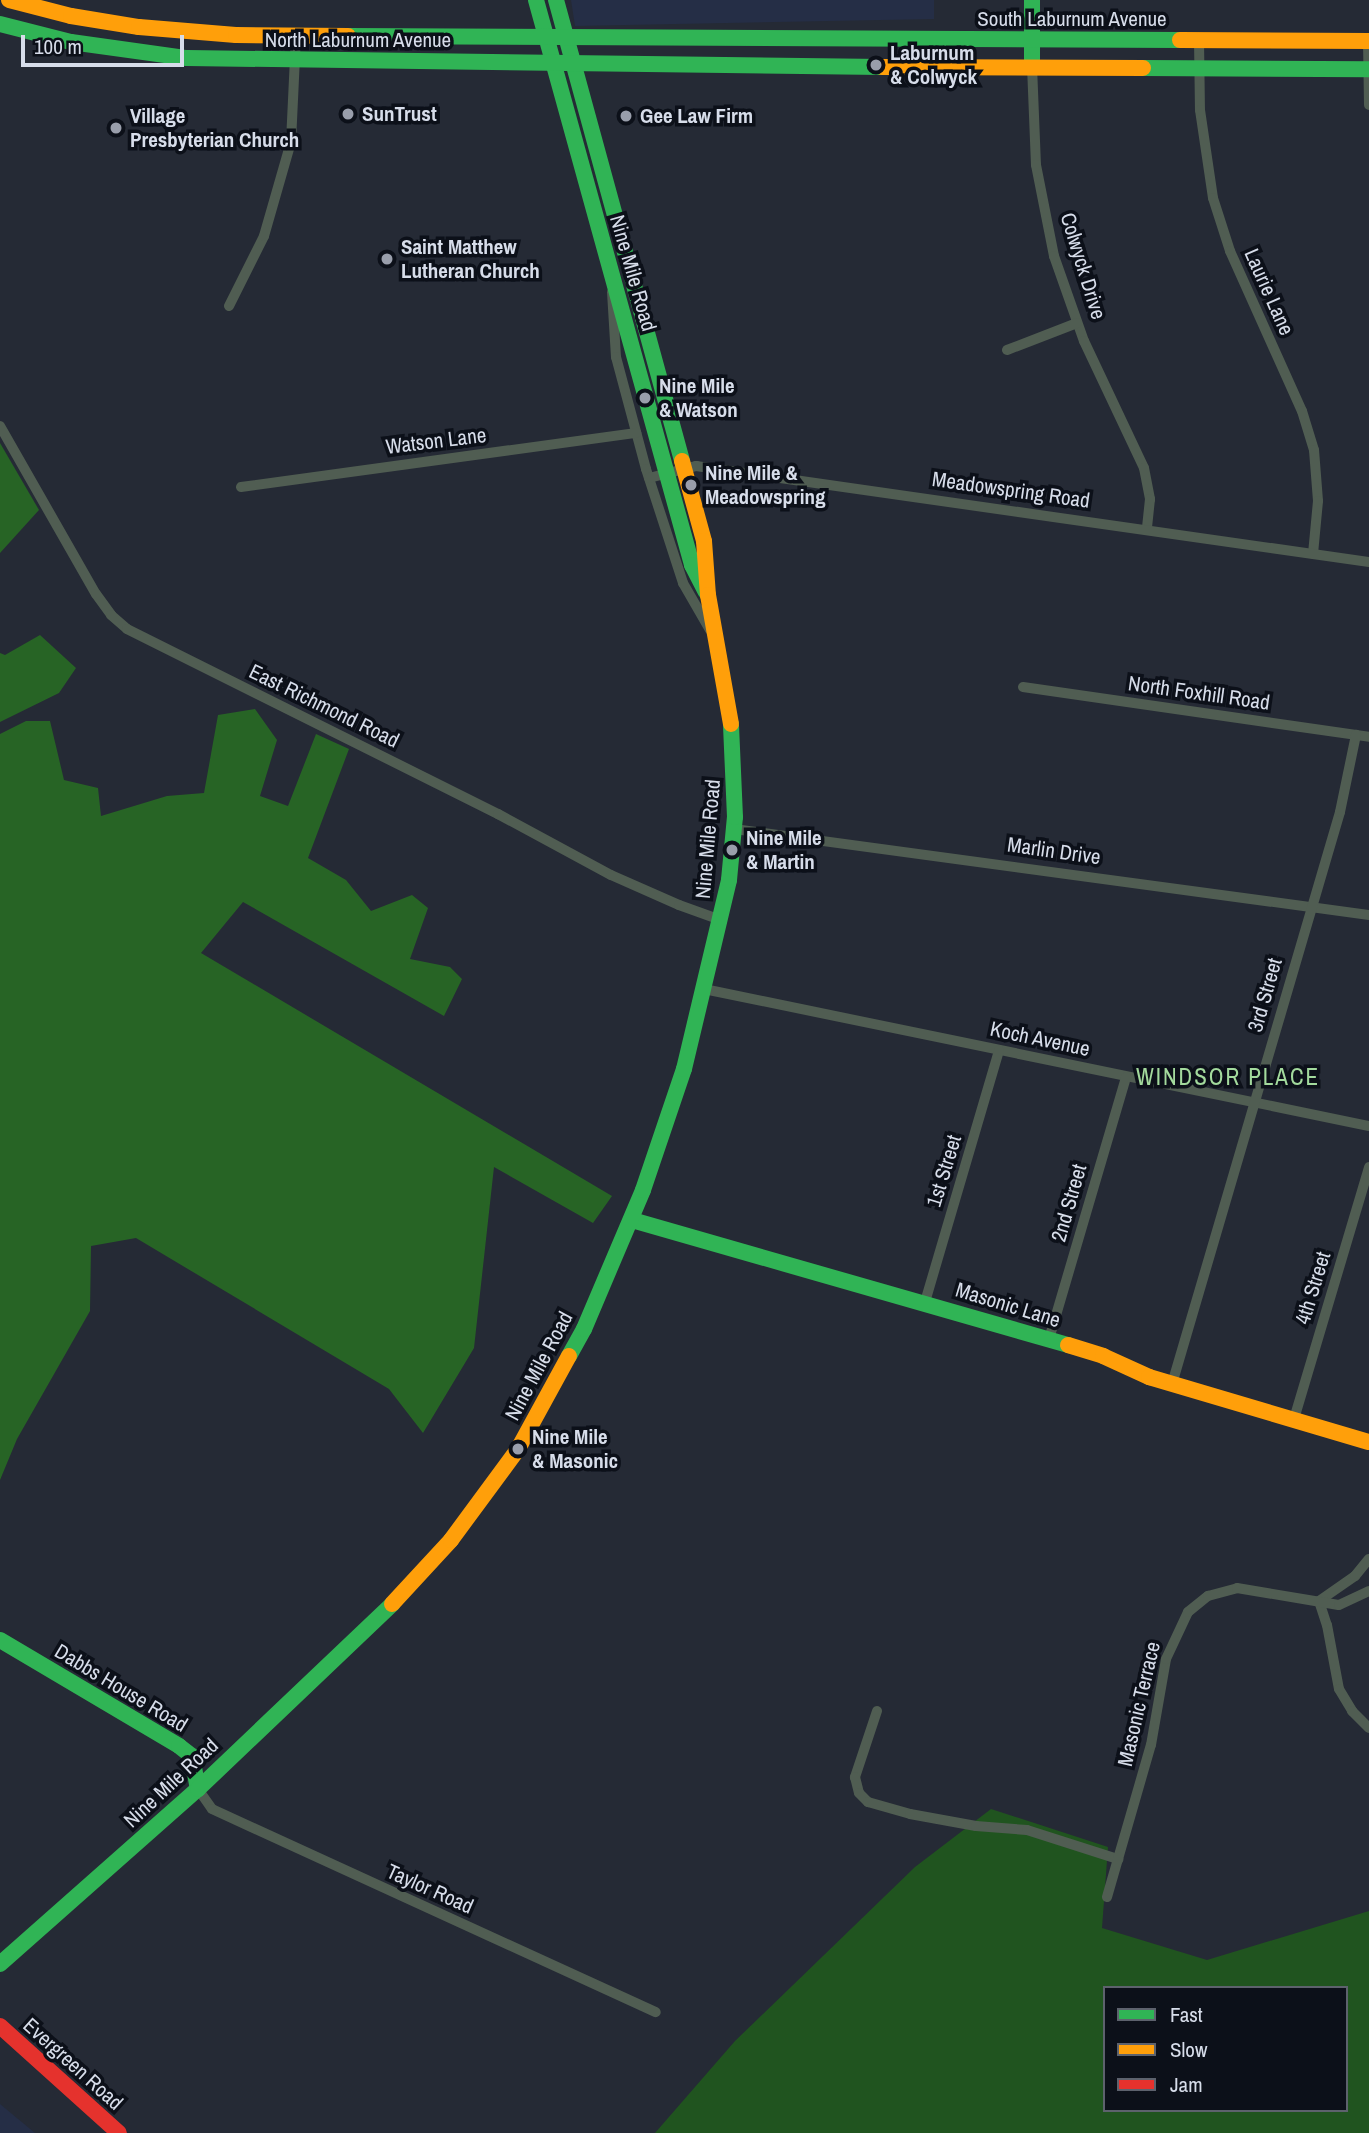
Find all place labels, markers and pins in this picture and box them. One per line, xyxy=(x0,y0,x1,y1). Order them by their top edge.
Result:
place label: Laburnum & Colwyck xyxy=(890,40,977,90)
marker: Laburnum & Colwyck xyxy=(868,57,884,73)
place label: SunTrust xyxy=(362,101,437,127)
place label: Village Presbyterian Church xyxy=(130,103,299,153)
place label: Gee Law Firm xyxy=(640,103,753,129)
marker: SunTrust xyxy=(340,106,356,122)
marker: Gee Law Firm xyxy=(618,108,634,124)
marker: Village Presbyterian Church xyxy=(108,120,124,136)
place label: Saint Matthew Lutheran Church xyxy=(401,234,540,284)
marker: Saint Matthew Lutheran Church xyxy=(379,251,395,267)
place label: Nine Mile & Watson xyxy=(659,373,738,423)
marker: Nine Mile & Watson xyxy=(637,390,653,406)
place label: Nine Mile & Meadowspring xyxy=(705,460,826,510)
marker: Nine Mile & Meadowspring xyxy=(683,477,699,493)
place label: Nine Mile & Martin xyxy=(746,825,822,875)
marker: Nine Mile & Martin xyxy=(724,842,740,858)
place label: Nine Mile & Masonic xyxy=(532,1424,618,1474)
marker: Nine Mile & Masonic xyxy=(510,1441,526,1457)

